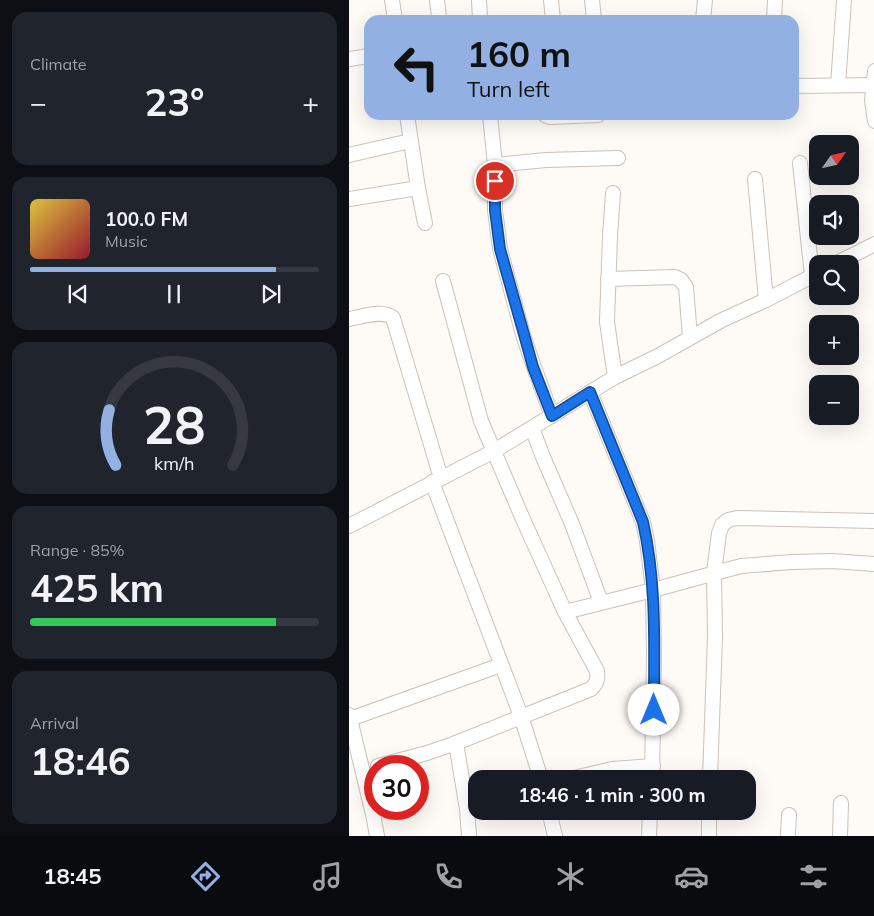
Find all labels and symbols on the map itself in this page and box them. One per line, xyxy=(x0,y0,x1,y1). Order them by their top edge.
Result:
north arrow xyxy=(809,135,859,185)
pin xyxy=(474,160,516,202)
position arrow xyxy=(627,683,679,735)
speed limit sign: 30 xyxy=(364,755,429,820)

